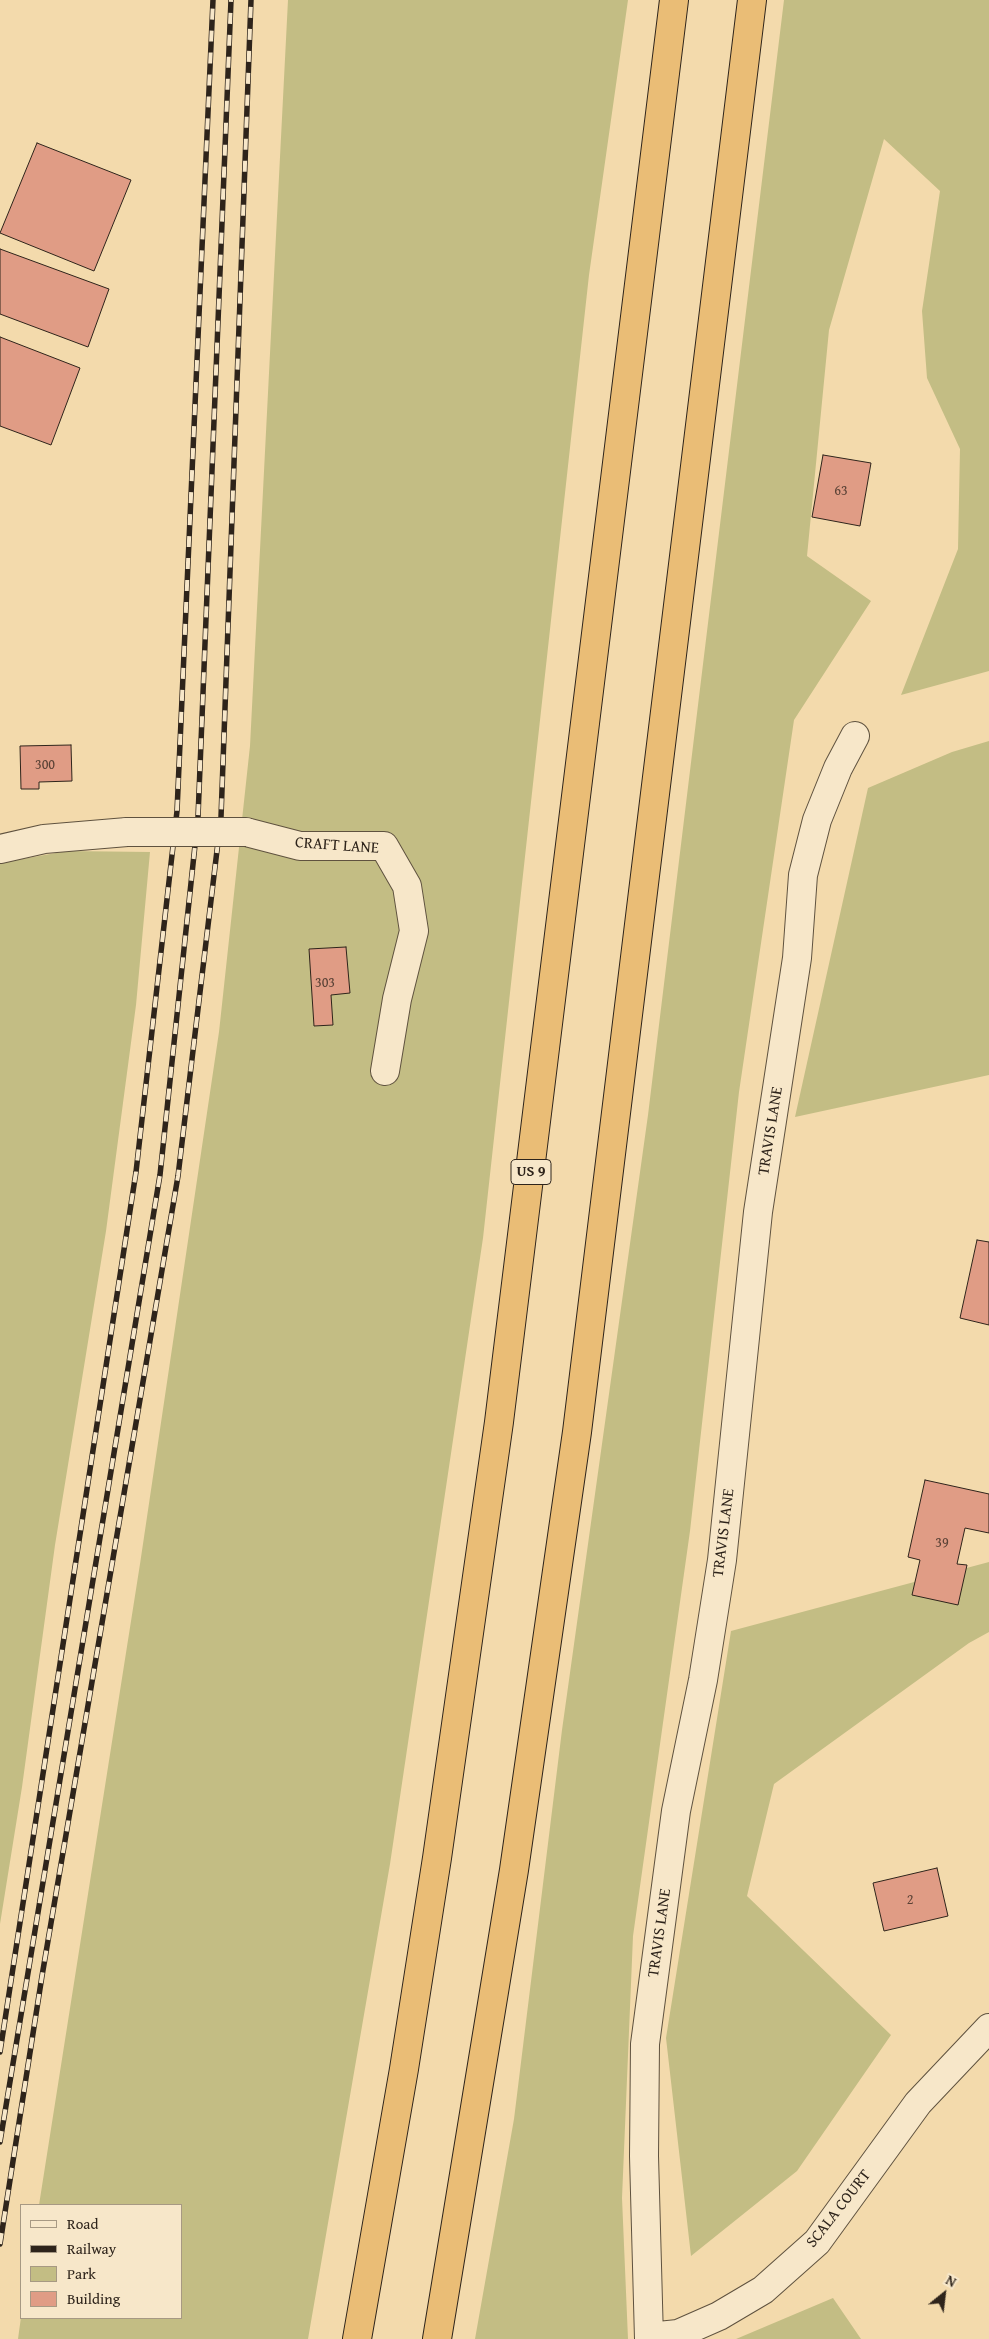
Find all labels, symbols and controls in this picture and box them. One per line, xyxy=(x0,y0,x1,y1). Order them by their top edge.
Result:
house number: 63 xyxy=(834,483,848,499)
house number: 300 xyxy=(35,757,55,773)
street label: CRAFT LANE xyxy=(294,833,380,859)
house number: 303 xyxy=(315,975,335,991)
street label: TRAVIS LANE xyxy=(755,1085,787,1177)
road number: US 9 xyxy=(511,1160,551,1184)
street label: TRAVIS LANE xyxy=(709,1487,739,1579)
house number: 39 xyxy=(935,1535,949,1551)
street label: TRAVIS LANE xyxy=(644,1887,676,1979)
house number: 2 xyxy=(907,1892,913,1908)
street label: SCALA COURT xyxy=(803,2166,875,2252)
legend xyxy=(20,2204,182,2319)
text: Road xyxy=(67,2213,98,2234)
text: Railway xyxy=(67,2238,116,2259)
text: Park xyxy=(67,2263,96,2284)
north arrow xyxy=(919,2269,969,2319)
text: N xyxy=(942,2270,960,2292)
text: Building xyxy=(67,2288,120,2309)

